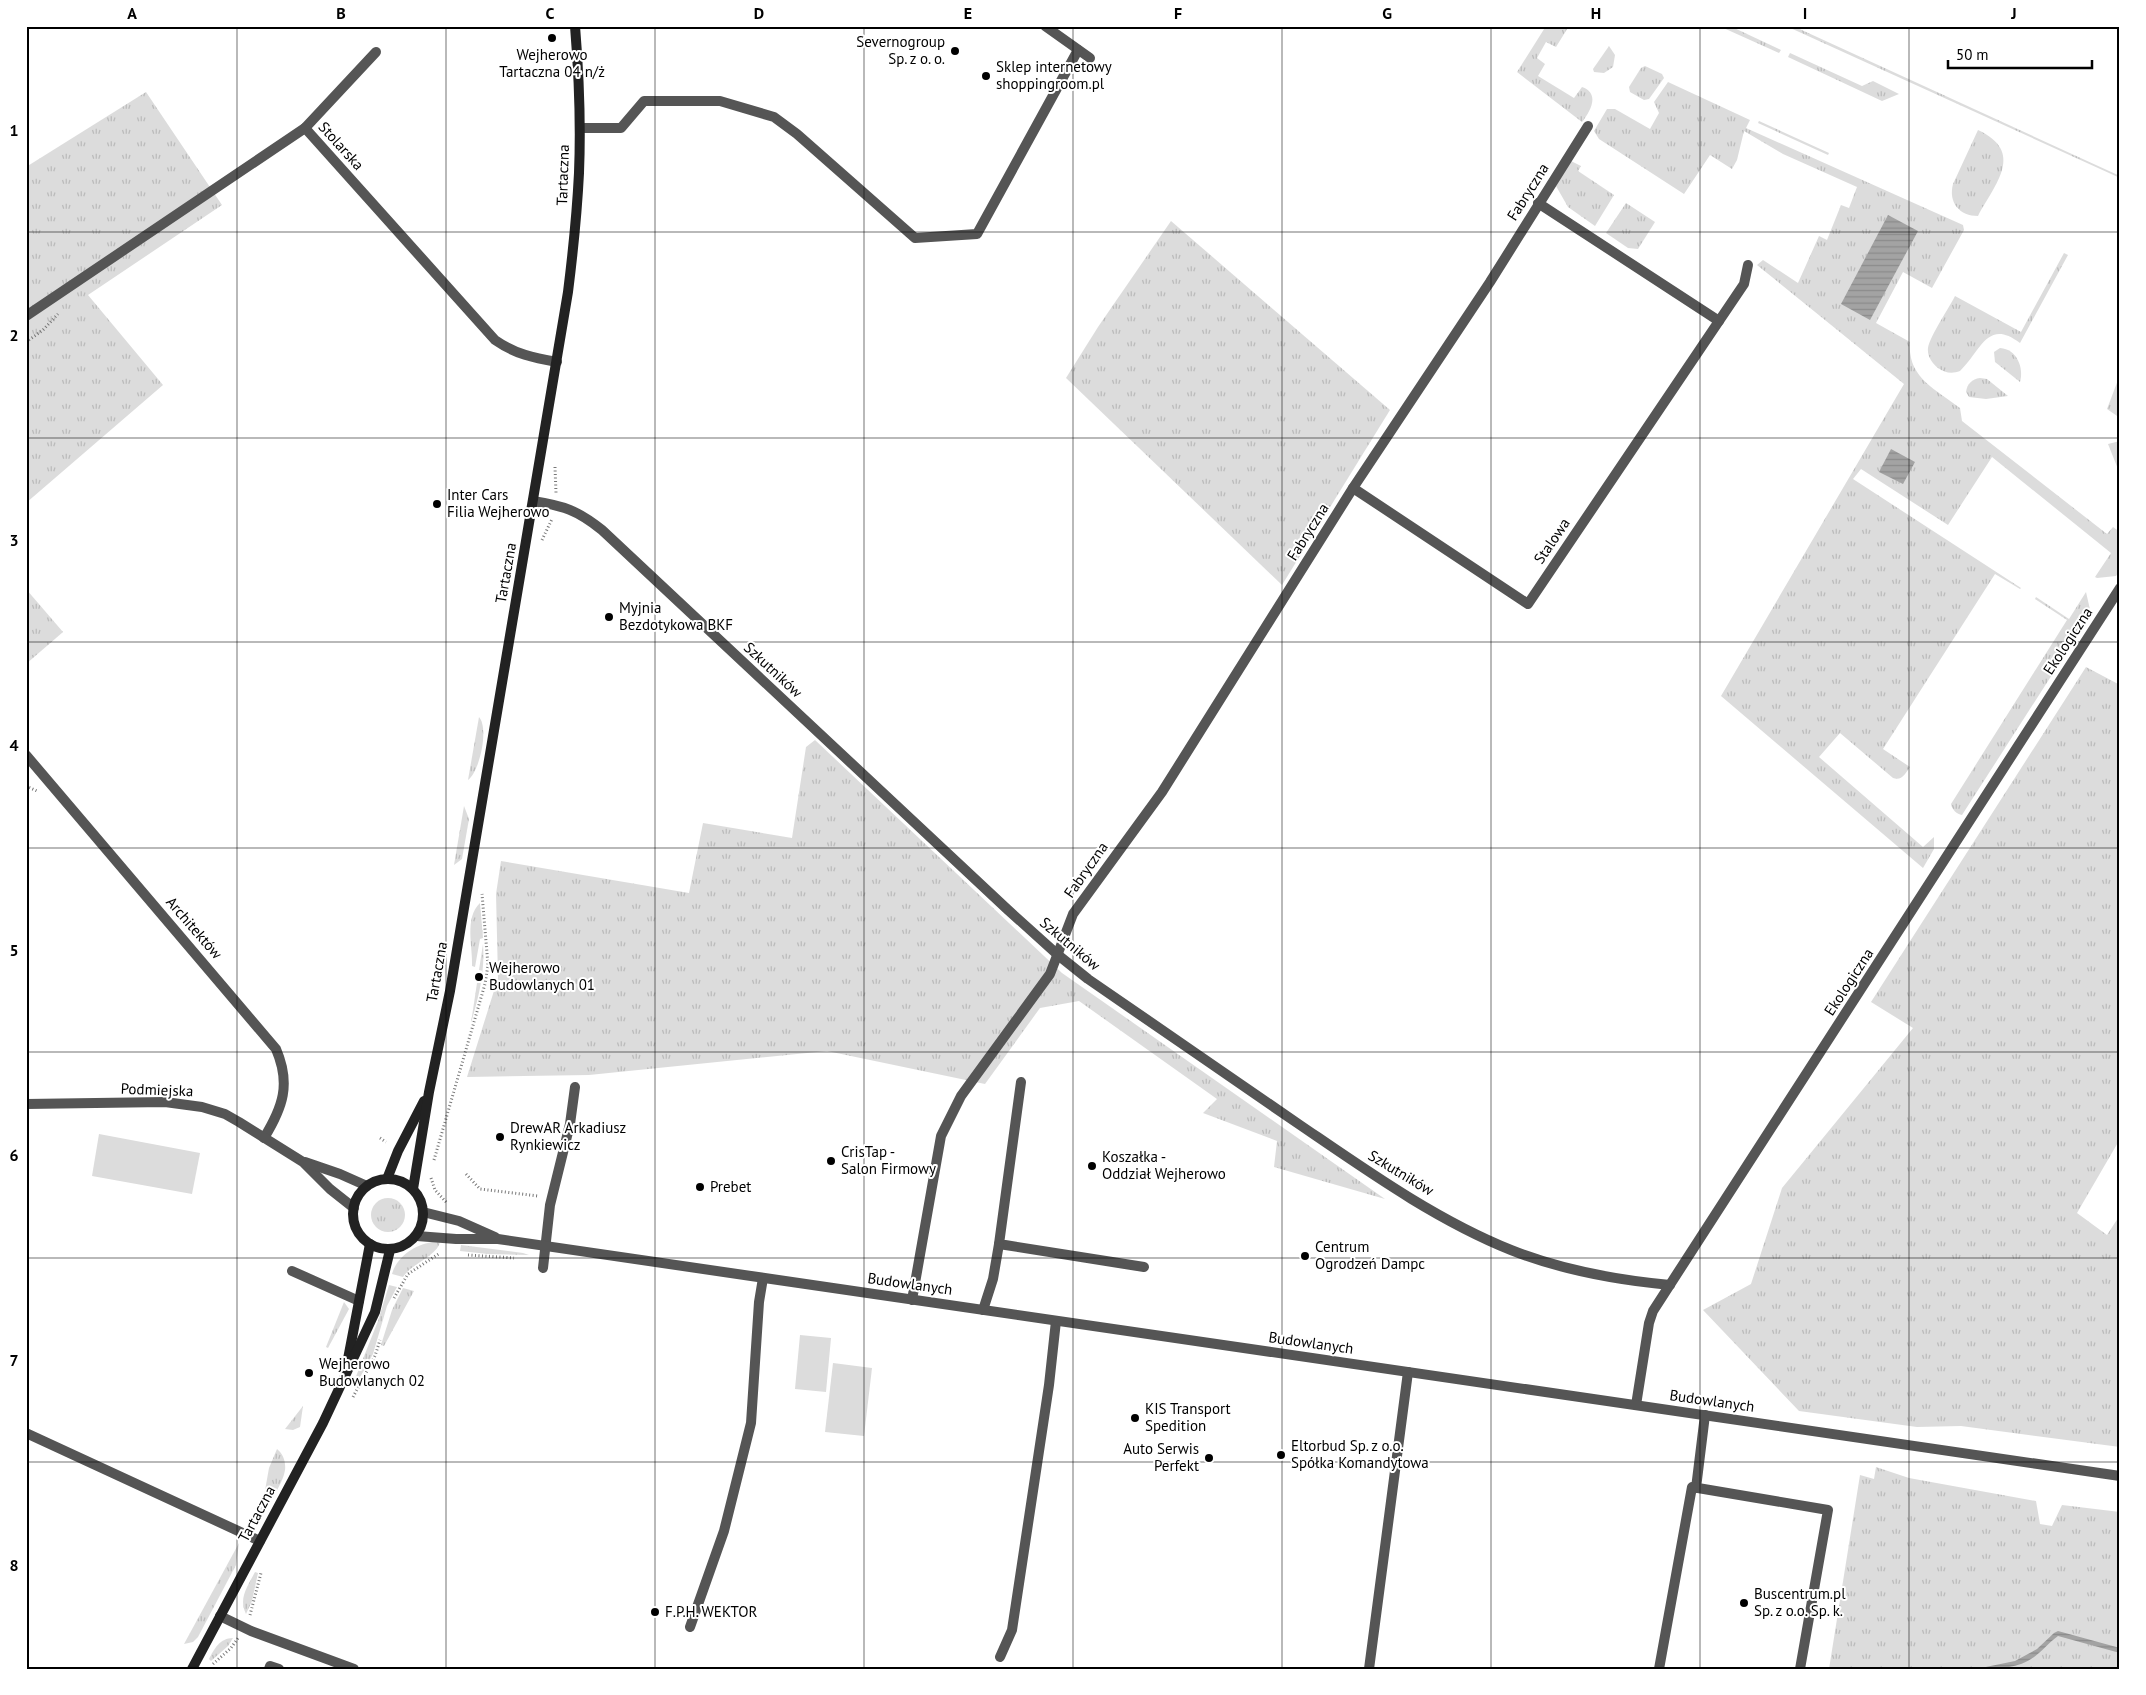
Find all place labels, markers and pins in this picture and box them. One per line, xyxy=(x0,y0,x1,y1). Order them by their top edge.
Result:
marker: Wejherowo Tartaczna 04 n/ż xyxy=(546,32,558,44)
place label: Severnogroup Sp. z o. o. xyxy=(856,32,945,68)
place label: Wejherowo Tartaczna 04 n/ż xyxy=(499,45,605,81)
marker: Severnogroup Sp. z o. o. xyxy=(949,45,961,57)
place label: Sklep internetowy shoppingroom.pl xyxy=(996,57,1112,93)
marker: Sklep internetowy shoppingroom.pl xyxy=(980,70,992,82)
place label: Inter Cars Filia Wejherowo xyxy=(447,485,549,521)
marker: Inter Cars Filia Wejherowo xyxy=(431,498,443,510)
place label: Myjnia Bezdotykowa BKF xyxy=(619,598,733,634)
marker: Myjnia Bezdotykowa BKF xyxy=(603,611,615,623)
place label: Wejherowo Budowlanych 01 xyxy=(489,958,595,994)
marker: Wejherowo Budowlanych 01 xyxy=(473,971,485,983)
place label: DrewAR Arkadiusz Rynkiewicz xyxy=(510,1118,626,1154)
marker: DrewAR Arkadiusz Rynkiewicz xyxy=(494,1131,506,1143)
place label: CrisTap - Salon Firmowy xyxy=(841,1142,936,1178)
place label: Koszałka - Oddział Wejherowo xyxy=(1102,1147,1226,1183)
marker: CrisTap - Salon Firmowy xyxy=(825,1155,837,1167)
marker: Koszałka - Oddział Wejherowo xyxy=(1086,1160,1098,1172)
place label: Prebet xyxy=(710,1177,751,1196)
marker: Prebet xyxy=(694,1181,706,1193)
place label: Centrum Ogrodzeń Dampc xyxy=(1315,1237,1425,1273)
marker: Centrum Ogrodzeń Dampc xyxy=(1299,1250,1311,1262)
place label: Wejherowo Budowlanych 02 xyxy=(319,1354,425,1390)
marker: Wejherowo Budowlanych 02 xyxy=(303,1367,315,1379)
place label: KIS Transport Spedition xyxy=(1145,1399,1231,1435)
marker: KIS Transport Spedition xyxy=(1129,1412,1141,1424)
place label: Eltorbud Sp. z o.o. Spółka Komandytowa xyxy=(1291,1436,1429,1472)
place label: Auto Serwis Perfekt xyxy=(1123,1439,1199,1475)
marker: Eltorbud Sp. z o.o. Spółka Komandytowa xyxy=(1275,1449,1287,1461)
marker: Auto Serwis Perfekt xyxy=(1203,1452,1215,1464)
place label: Buscentrum.pl Sp. z o.o. Sp. k. xyxy=(1754,1584,1846,1620)
marker: Buscentrum.pl Sp. z o.o. Sp. k. xyxy=(1738,1597,1750,1609)
place label: F.P.H. WEKTOR xyxy=(665,1602,757,1621)
marker: F.P.H. WEKTOR xyxy=(649,1606,661,1618)

